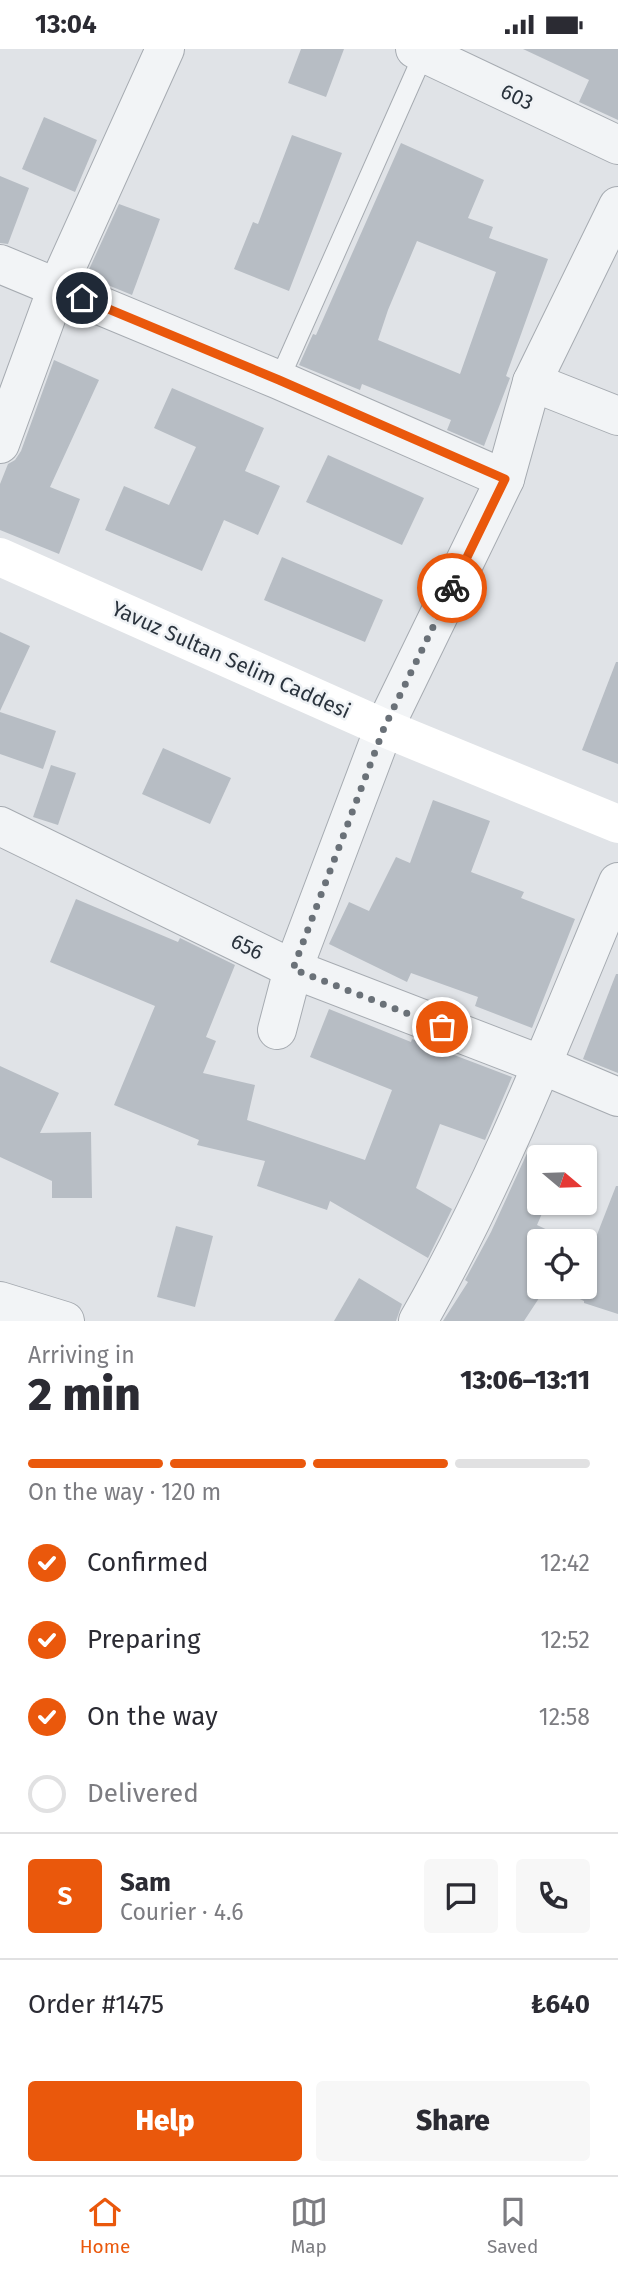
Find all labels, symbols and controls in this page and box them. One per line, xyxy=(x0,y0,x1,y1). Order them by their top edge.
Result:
text: 13:04 xyxy=(35,9,97,40)
street label: 603 xyxy=(496,78,538,116)
pin xyxy=(52,268,112,328)
icon: home xyxy=(63,279,101,317)
courier xyxy=(417,553,487,623)
icon: bike xyxy=(433,569,471,607)
street label: Yavuz Sultan Selim Caddesi xyxy=(108,596,354,724)
street label: 656 xyxy=(227,928,267,966)
pin xyxy=(412,997,472,1057)
icon: bag xyxy=(423,1008,461,1046)
north arrow xyxy=(527,1145,597,1215)
map controls xyxy=(527,1145,597,1299)
button: locate xyxy=(527,1229,597,1299)
text: Arriving in xyxy=(28,1341,135,1369)
text: 13:06–13:11 xyxy=(460,1365,590,1396)
text: 2 min xyxy=(28,1367,141,1422)
text: On the way · 120 m xyxy=(28,1478,221,1506)
icon: check xyxy=(28,1544,66,1582)
text: Confirmed xyxy=(87,1547,208,1578)
text: 12:42 xyxy=(540,1549,590,1577)
icon: check xyxy=(28,1621,66,1659)
text: Preparing xyxy=(87,1624,200,1655)
text: 12:52 xyxy=(540,1626,590,1654)
icon: check xyxy=(28,1698,66,1736)
text: On the way xyxy=(87,1701,218,1732)
text: 12:58 xyxy=(539,1703,590,1731)
text: Delivered xyxy=(87,1778,199,1809)
button: chat xyxy=(424,1859,498,1933)
button: phone xyxy=(516,1859,590,1933)
text: Sam xyxy=(120,1867,171,1898)
text: S xyxy=(58,1881,72,1912)
text: Courier · 4.6 xyxy=(120,1898,244,1926)
text: Order #1475 xyxy=(28,1989,164,2020)
text: ₺640 xyxy=(531,1989,590,2020)
button: Help xyxy=(28,2081,302,2161)
button: Share xyxy=(316,2081,590,2161)
tab: Home xyxy=(80,2193,130,2258)
tab: Map xyxy=(290,2193,328,2258)
tab: Saved xyxy=(487,2193,538,2258)

